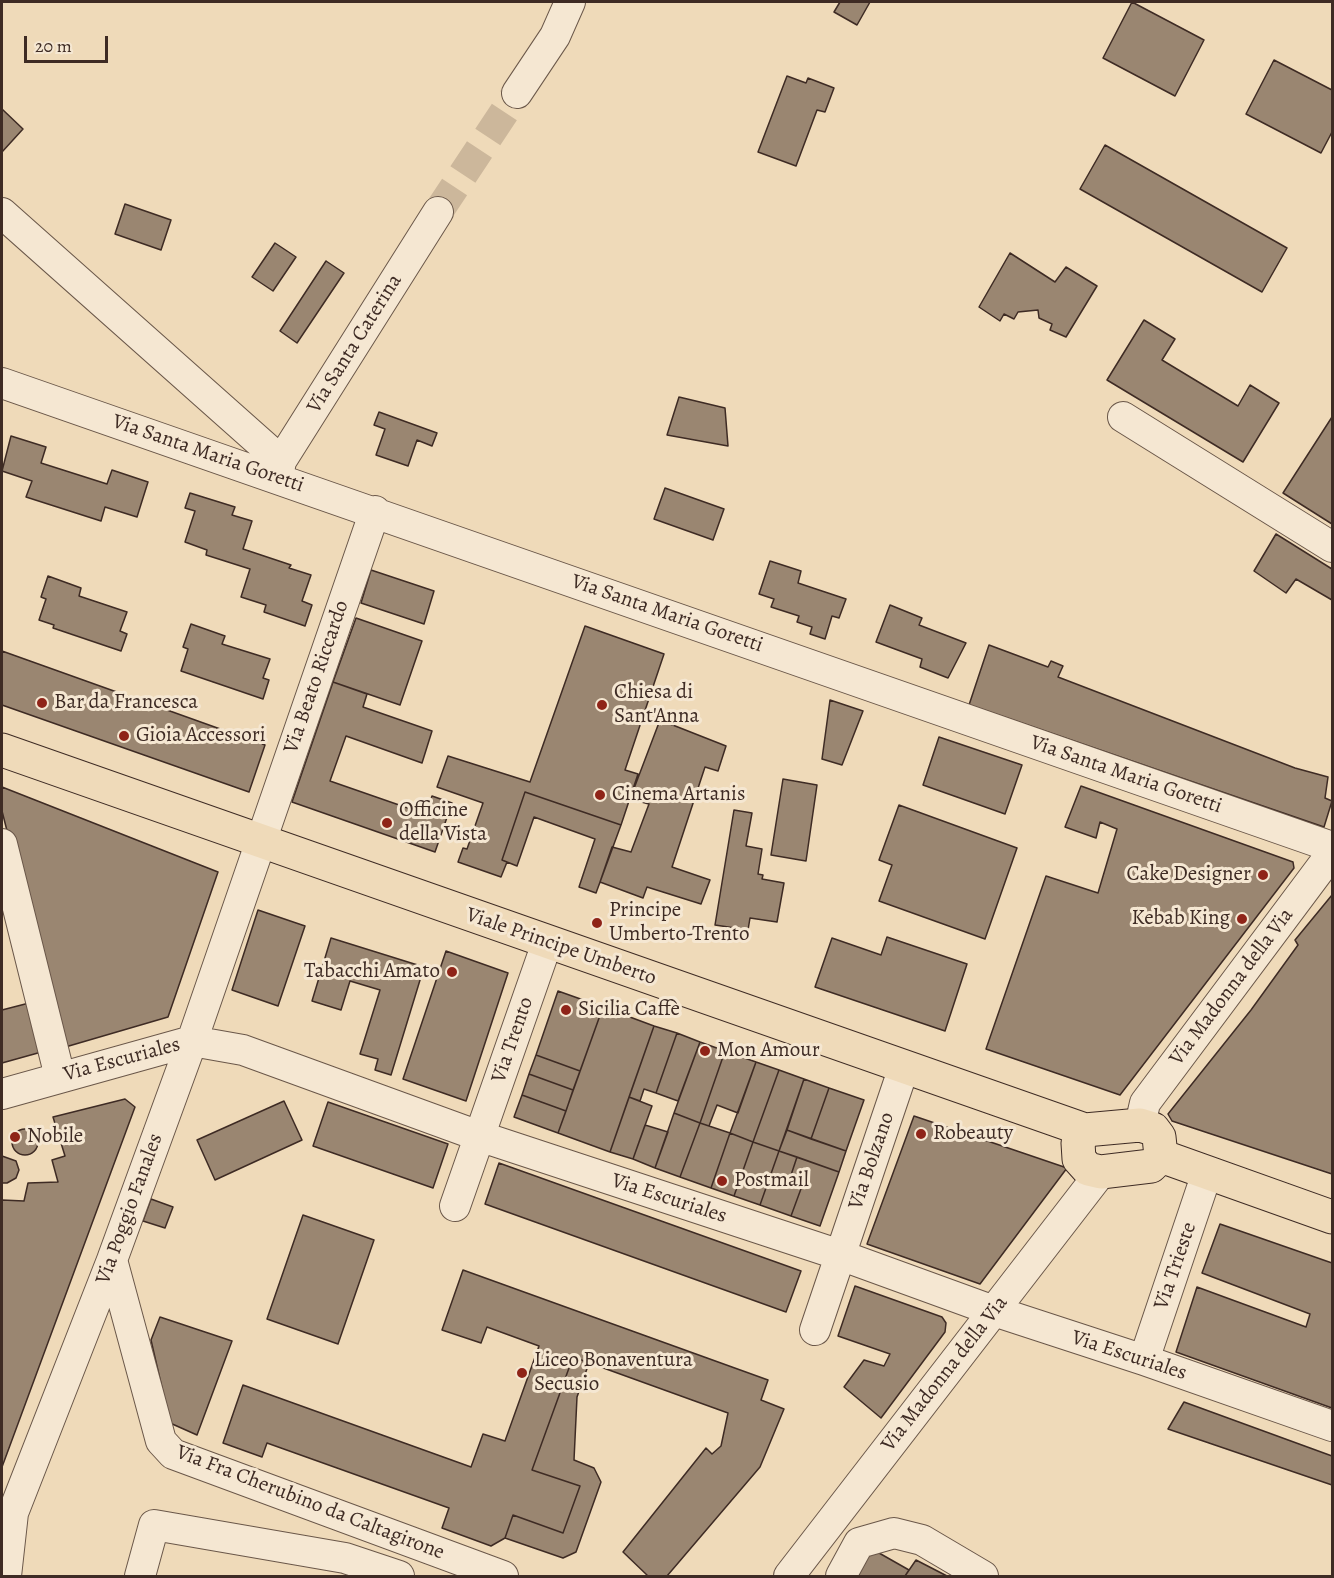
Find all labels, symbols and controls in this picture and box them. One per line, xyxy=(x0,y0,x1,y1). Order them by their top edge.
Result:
scale bar xyxy=(27,24,111,62)
text: 20 m xyxy=(35,34,72,58)
street label: Via Santa Caterina xyxy=(302,270,408,418)
street label: Via Santa Maria Goretti xyxy=(109,409,307,499)
street label: Via Santa Maria Goretti xyxy=(568,569,766,659)
street label: Via Beato Riccardo xyxy=(279,597,355,757)
place label: Chiesa di Sant'Anna xyxy=(614,680,699,730)
place label: Bar da Francesca xyxy=(54,690,198,716)
marker: Bar da Francesca xyxy=(35,696,49,710)
marker: Chiesa di Sant'Anna xyxy=(595,698,609,712)
place label: Gioia Accessori xyxy=(136,723,266,749)
marker: Gioia Accessori xyxy=(117,729,131,743)
street label: Via Santa Maria Goretti xyxy=(1027,730,1225,820)
place label: Cinema Artanis xyxy=(612,782,745,808)
marker: Cinema Artanis xyxy=(593,788,607,802)
place label: Officine della Vista xyxy=(399,798,487,848)
marker: Officine della Vista xyxy=(380,816,394,830)
place label: Cake Designer xyxy=(1126,862,1251,888)
marker: Cake Designer xyxy=(1256,868,1270,882)
place label: Principe Umberto-Trento xyxy=(609,898,749,948)
street label: Viale Principe Umberto xyxy=(463,903,659,991)
street label: Via Madonna della Via xyxy=(1165,903,1299,1071)
place label: Kebab King xyxy=(1132,906,1230,932)
marker: Kebab King xyxy=(1235,912,1249,926)
marker: Principe Umberto-Trento xyxy=(590,916,604,930)
place label: Tabacchi Amato xyxy=(304,959,440,985)
marker: Tabacchi Amato xyxy=(445,965,459,979)
street label: Via Trento xyxy=(487,994,539,1086)
place label: Sicilia Caffè xyxy=(578,997,680,1023)
marker: Sicilia Caffè xyxy=(559,1003,573,1017)
street label: Via Escuriales xyxy=(61,1032,183,1088)
place label: Mon Amour xyxy=(717,1038,820,1064)
marker: Mon Amour xyxy=(698,1044,712,1058)
street label: Via Bolzano xyxy=(844,1109,900,1213)
place label: Robeauty xyxy=(933,1121,1013,1147)
place label: Nobile xyxy=(27,1124,83,1150)
marker: Robeauty xyxy=(914,1127,928,1141)
marker: Nobile xyxy=(8,1130,22,1144)
street label: Via Poggio Fanales xyxy=(91,1130,169,1288)
place label: Postmail xyxy=(734,1168,809,1194)
street label: Via Escuriales xyxy=(608,1169,730,1229)
marker: Postmail xyxy=(715,1174,729,1188)
street label: Via Trieste xyxy=(1149,1219,1203,1313)
street label: Via Madonna della Via xyxy=(876,1291,1014,1457)
street label: Via Escuriales xyxy=(1068,1326,1190,1386)
place label: Liceo Bonaventura Secusio xyxy=(534,1348,693,1398)
marker: Liceo Bonaventura Secusio xyxy=(515,1366,529,1380)
street label: Via Fra Cherubino da Caltagirone xyxy=(172,1440,448,1566)

